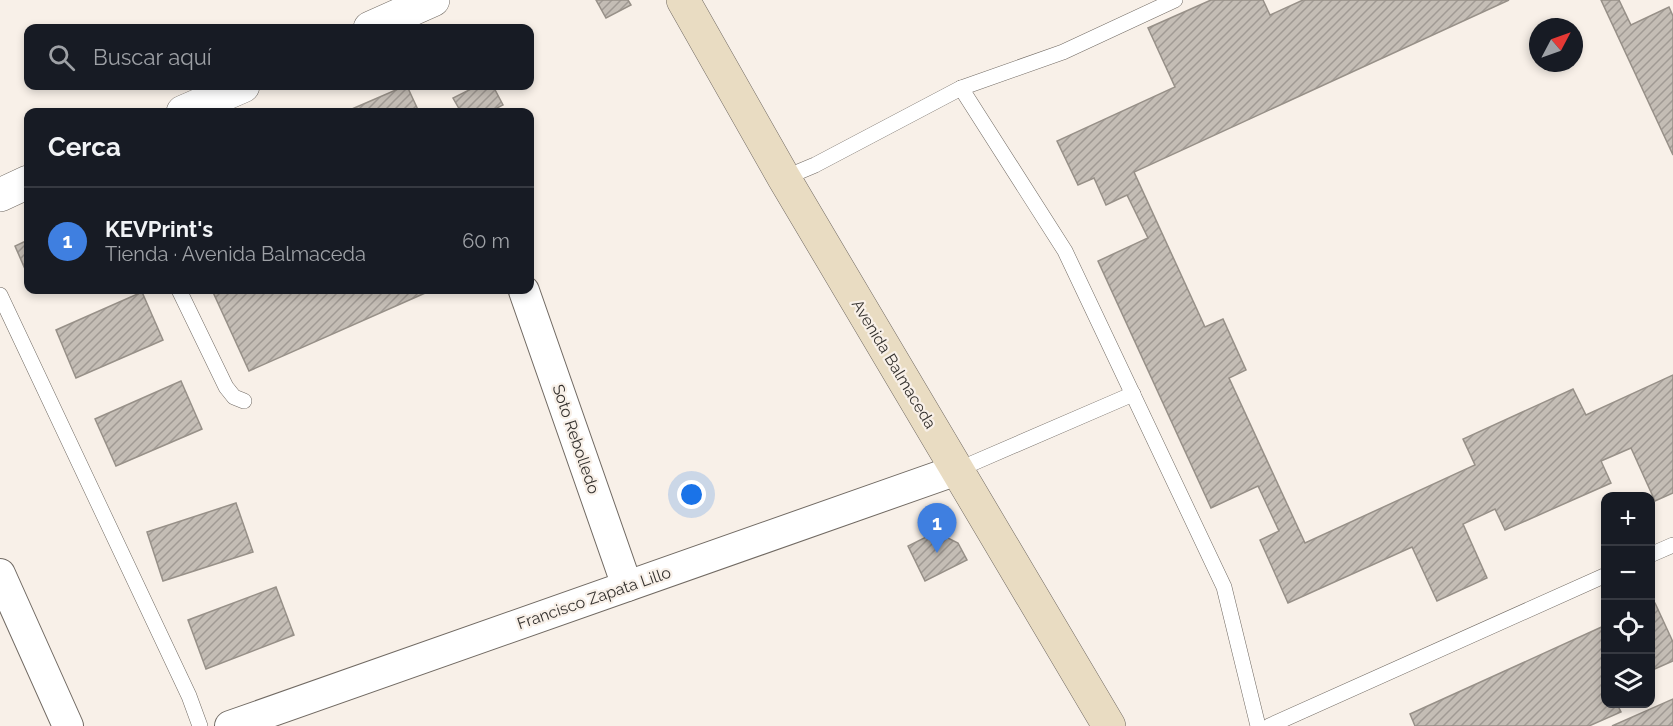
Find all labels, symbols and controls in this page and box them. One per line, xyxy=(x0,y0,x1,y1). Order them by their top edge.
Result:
north arrow xyxy=(1529,18,1583,72)
search box xyxy=(24,24,534,90)
icon: search xyxy=(45,41,78,74)
text: Buscar aquí xyxy=(93,44,212,70)
text: Cerca xyxy=(48,132,121,162)
text: KEVPrint's xyxy=(105,216,213,242)
text: 1 xyxy=(63,229,72,253)
text: 60 m xyxy=(462,229,510,253)
text: Tienda · Avenida Balmaceda xyxy=(105,242,366,266)
street label: Avenida Balmaceda xyxy=(848,296,940,432)
street label: Soto Rebolledo xyxy=(548,382,604,496)
your location xyxy=(677,480,706,509)
map controls xyxy=(1601,492,1655,708)
button: + xyxy=(1601,492,1655,546)
pin: 1 xyxy=(918,504,956,553)
button: − xyxy=(1601,546,1655,600)
street label: Francisco Zapata Lillo xyxy=(515,563,673,633)
button: locate xyxy=(1601,600,1655,654)
button: layers xyxy=(1601,654,1655,708)

